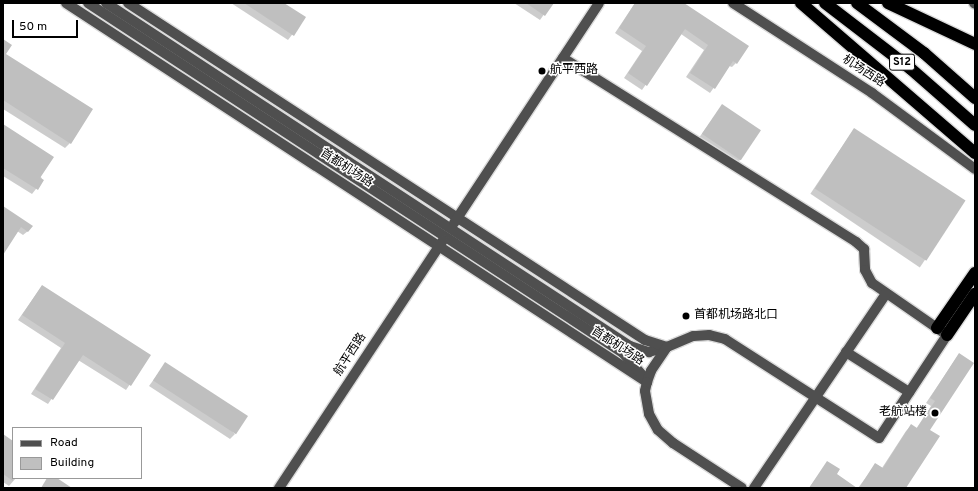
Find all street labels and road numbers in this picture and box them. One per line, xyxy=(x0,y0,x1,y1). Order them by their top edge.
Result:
street label: 机场西路 xyxy=(839,53,887,91)
road number: S12 xyxy=(889,53,915,71)
street label: 首都机场路 xyxy=(317,147,375,191)
street label: 首都机场路 xyxy=(588,325,646,369)
street label: 航平西路 xyxy=(332,331,370,379)

